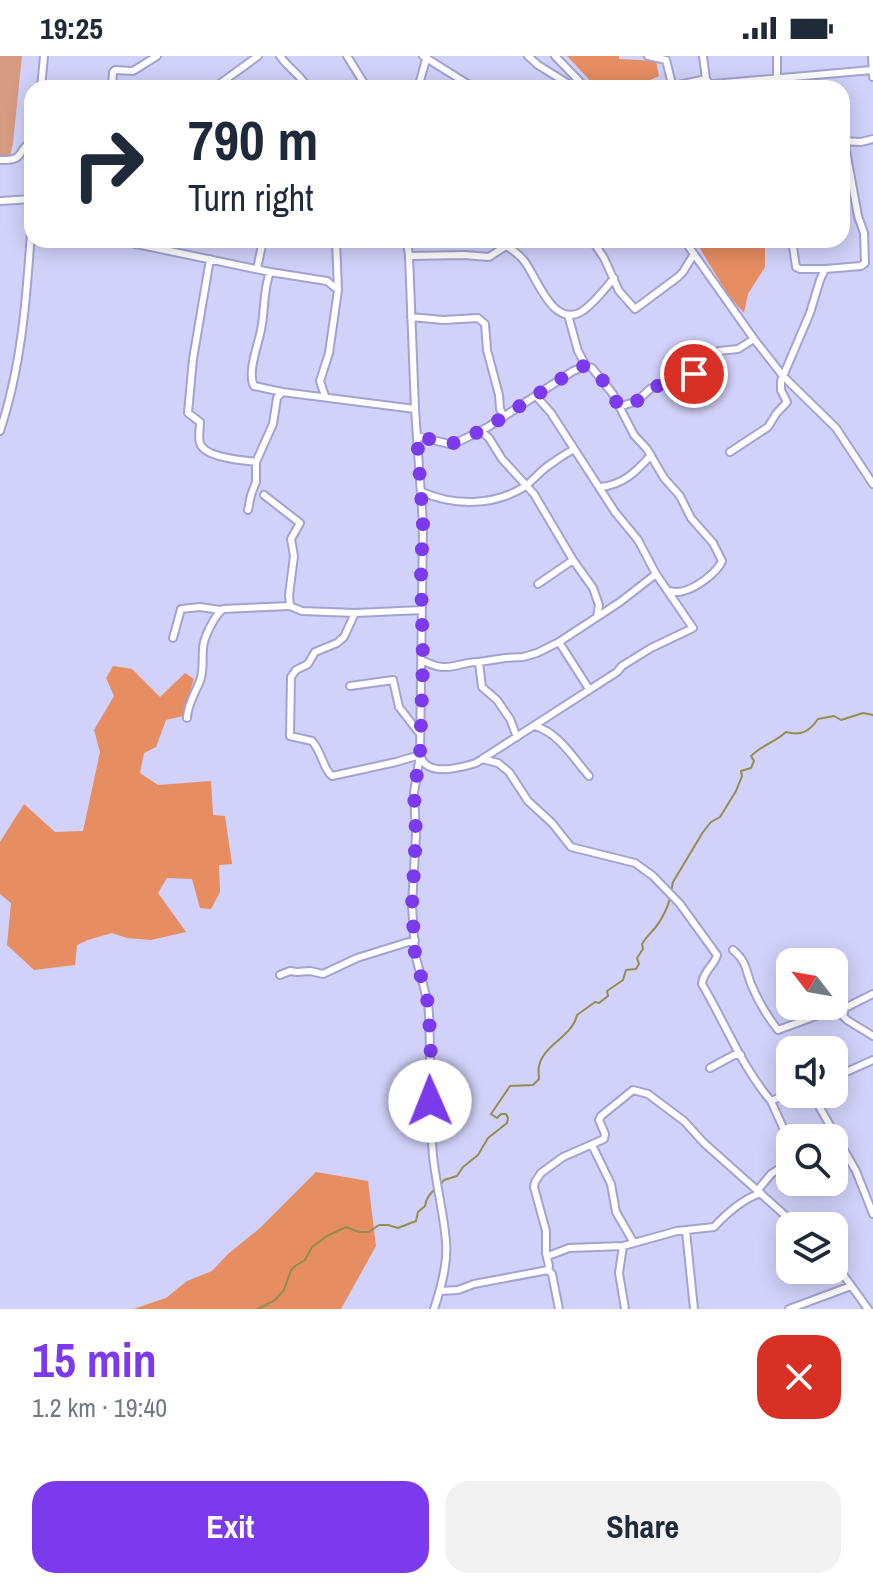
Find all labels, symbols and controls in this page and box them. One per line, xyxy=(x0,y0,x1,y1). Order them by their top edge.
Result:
text: 19:25 xyxy=(40,8,103,48)
text: 790 m xyxy=(188,102,318,177)
icon: right xyxy=(56,112,160,216)
text: Turn right xyxy=(188,174,313,222)
pin xyxy=(660,340,728,408)
icon: arrive xyxy=(672,352,716,396)
north arrow xyxy=(776,948,848,1020)
map controls xyxy=(776,948,848,1284)
button: sound xyxy=(776,1036,848,1108)
position arrow xyxy=(388,1059,472,1143)
button: search xyxy=(776,1124,848,1196)
button: layers xyxy=(776,1212,848,1284)
text: 15 min xyxy=(32,1327,157,1392)
button: close xyxy=(757,1335,841,1419)
text: 1.2 km · 19:40 xyxy=(32,1390,167,1425)
button: Exit xyxy=(32,1481,429,1573)
button: Share xyxy=(445,1481,841,1573)

